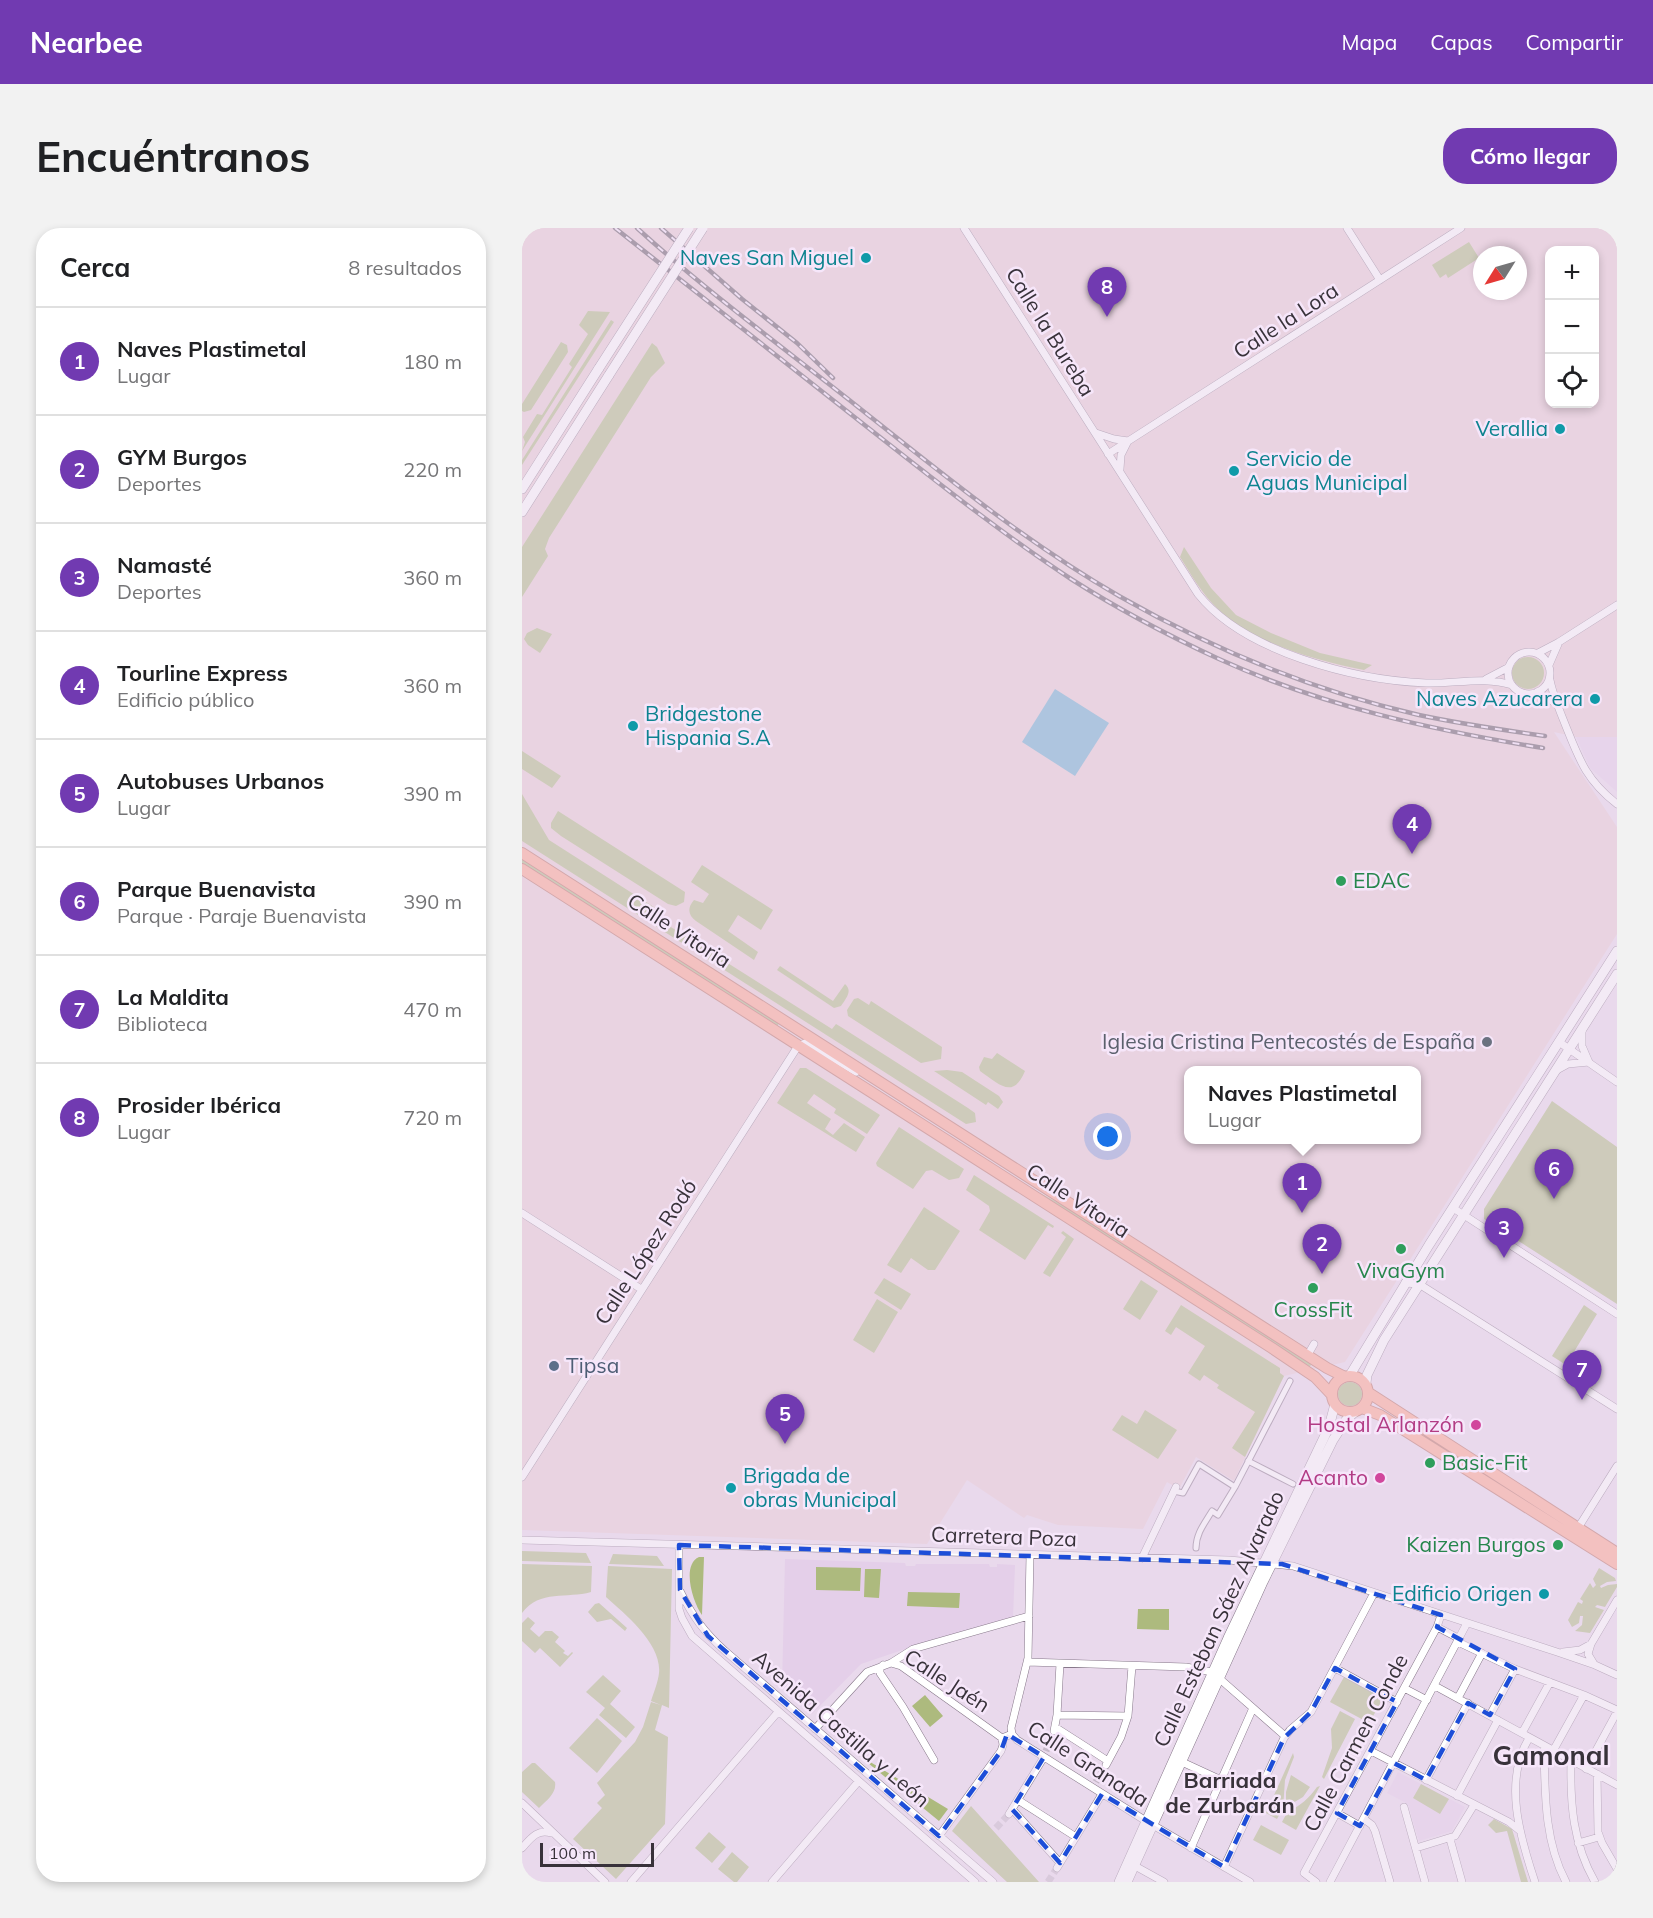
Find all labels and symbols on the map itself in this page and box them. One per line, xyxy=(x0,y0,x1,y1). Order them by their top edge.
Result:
place label: Naves San Miguel xyxy=(680,244,854,270)
north arrow xyxy=(1473,246,1527,300)
marker: Naves San Miguel xyxy=(859,251,873,265)
street label: Calle la Bureba xyxy=(1001,262,1101,401)
pin: 8 xyxy=(1088,268,1126,317)
street label: Calle la Lora xyxy=(1228,277,1343,364)
place label: Verallia xyxy=(1475,415,1548,441)
marker: Verallia xyxy=(1553,422,1567,436)
place label: Servicio de Aguas Municipal xyxy=(1246,445,1408,495)
marker: Servicio de Aguas Municipal xyxy=(1227,464,1241,478)
place label: Naves Azucarera xyxy=(1416,685,1583,711)
marker: Naves Azucarera xyxy=(1588,692,1602,706)
place label: Bridgestone Hispania S.A xyxy=(645,700,771,750)
marker: Bridgestone Hispania S.A xyxy=(626,719,640,733)
pin: 4 xyxy=(1392,804,1432,854)
place label: EDAC xyxy=(1353,867,1410,893)
marker: EDAC xyxy=(1334,874,1348,888)
street label: Calle Vitoria xyxy=(623,887,736,973)
place label: Iglesia Cristina Pentecostés de España xyxy=(1102,1028,1475,1054)
marker: Iglesia Cristina Pentecostés de España xyxy=(1480,1035,1494,1049)
your location xyxy=(1093,1122,1122,1151)
pin: 6 xyxy=(1534,1150,1574,1199)
street label: Calle Vitoria xyxy=(1022,1157,1135,1243)
pin: 1 xyxy=(1282,1164,1322,1213)
street label: Calle López Rodó xyxy=(588,1174,702,1329)
pin: 3 xyxy=(1484,1208,1524,1258)
pin: 2 xyxy=(1302,1224,1342,1274)
marker: VivaGym xyxy=(1394,1242,1408,1256)
place label: VivaGym xyxy=(1357,1257,1445,1283)
marker: CrossFit xyxy=(1306,1281,1320,1295)
place label: CrossFit xyxy=(1274,1296,1352,1322)
pin: 7 xyxy=(1562,1350,1602,1400)
place label: Tipsa xyxy=(566,1352,619,1378)
marker: Tipsa xyxy=(547,1359,561,1373)
pin: 5 xyxy=(766,1394,804,1444)
place label: Hostal Arlanzón xyxy=(1307,1411,1464,1437)
marker: Hostal Arlanzón xyxy=(1469,1418,1483,1432)
place label: Basic-Fit xyxy=(1442,1449,1528,1475)
marker: Basic-Fit xyxy=(1423,1456,1437,1470)
place label: Brigada de obras Municipal xyxy=(743,1462,897,1512)
place label: Acanto xyxy=(1298,1464,1368,1490)
marker: Acanto xyxy=(1373,1471,1387,1485)
marker: Brigada de obras Municipal xyxy=(724,1481,738,1495)
street label: Calle Esteban Sáez Alvarado xyxy=(1147,1486,1289,1751)
street label: Carretera Poza xyxy=(931,1520,1077,1552)
place label: Kaizen Burgos xyxy=(1406,1531,1546,1557)
marker: Kaizen Burgos xyxy=(1551,1538,1565,1552)
place label: Edificio Origen xyxy=(1392,1580,1532,1606)
marker: Edificio Origen xyxy=(1537,1587,1551,1601)
street label: Calle Jaén xyxy=(900,1643,995,1717)
street label: Avenida Castilla y León xyxy=(748,1644,936,1812)
street label: Calle Carmen Conde xyxy=(1297,1649,1413,1836)
street label: Calle Granada xyxy=(1023,1714,1154,1812)
district label: Gamonal xyxy=(1492,1738,1610,1772)
district label: Barriada de Zurbarán xyxy=(1165,1766,1295,1819)
scale bar xyxy=(540,1840,654,1868)

